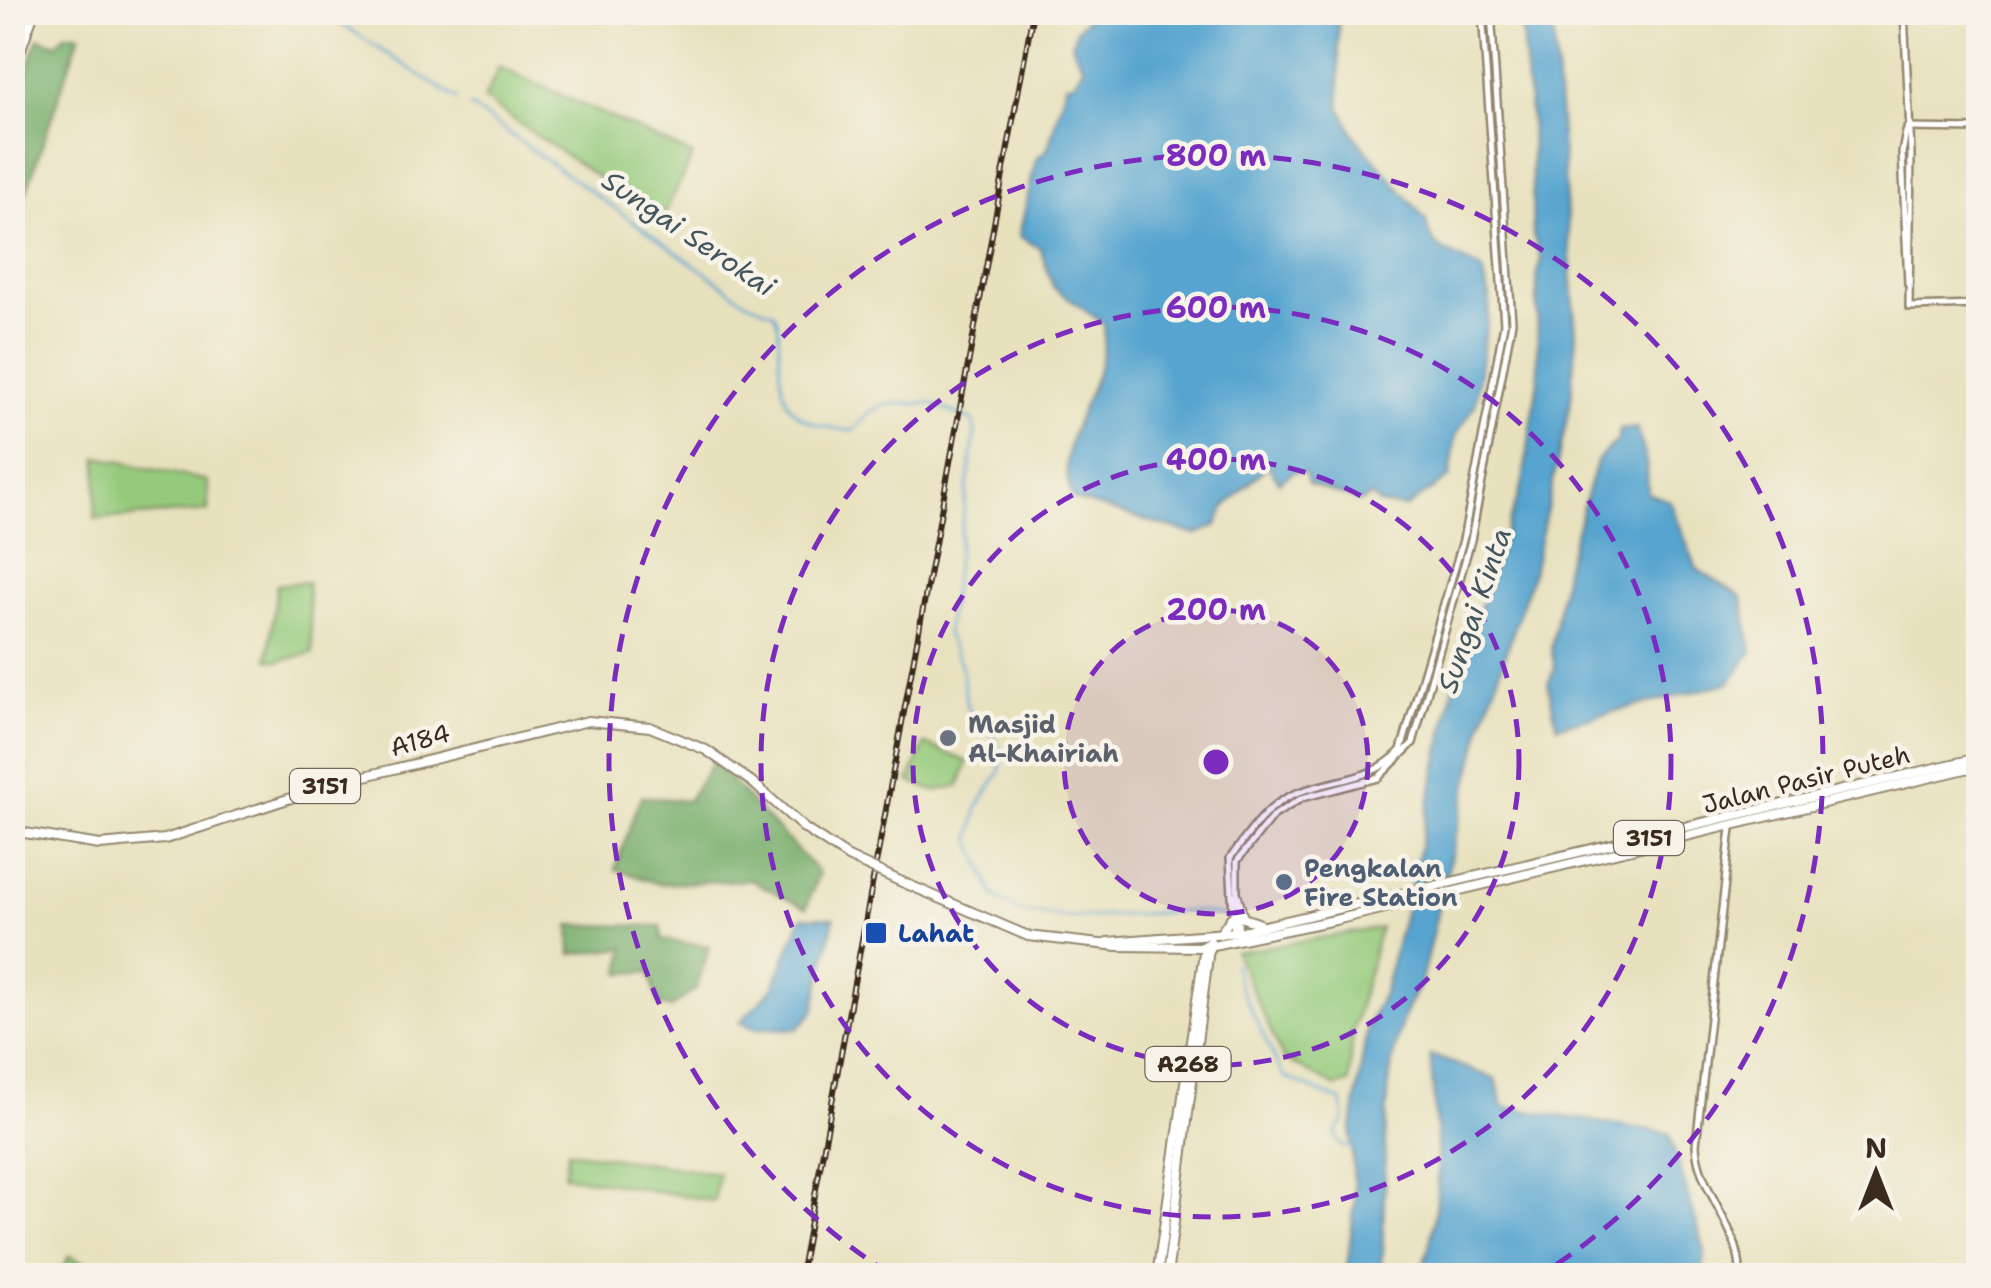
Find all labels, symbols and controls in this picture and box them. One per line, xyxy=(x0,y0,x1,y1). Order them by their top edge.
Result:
text: 800 m xyxy=(1166,135,1266,176)
water label: Sungai Serokai xyxy=(595,161,784,306)
text: 600 m xyxy=(1166,287,1266,328)
text: 400 m xyxy=(1166,439,1266,480)
water label: Sungai Kinta xyxy=(1428,522,1520,698)
text: 200 m xyxy=(1166,589,1266,630)
place label: Masjid Al-Khairiah xyxy=(968,707,1119,770)
street label: A184 xyxy=(386,716,454,764)
marker: Masjid Al-Khairiah xyxy=(937,727,959,749)
street label: Jalan Pasir Puteh xyxy=(1699,737,1913,821)
centre of rings xyxy=(1198,744,1234,780)
road number: 3151 xyxy=(290,769,360,803)
road number: 3151 xyxy=(1614,821,1684,855)
place label: Pengkalan Fire Station xyxy=(1304,851,1458,914)
marker: Pengkalan Fire Station xyxy=(1273,871,1295,893)
place label: Lahat xyxy=(898,916,974,950)
marker: Lahat xyxy=(863,920,889,946)
road number: A268 xyxy=(1146,1047,1230,1081)
north arrow xyxy=(1826,1123,1926,1223)
text: N xyxy=(1865,1129,1887,1167)

